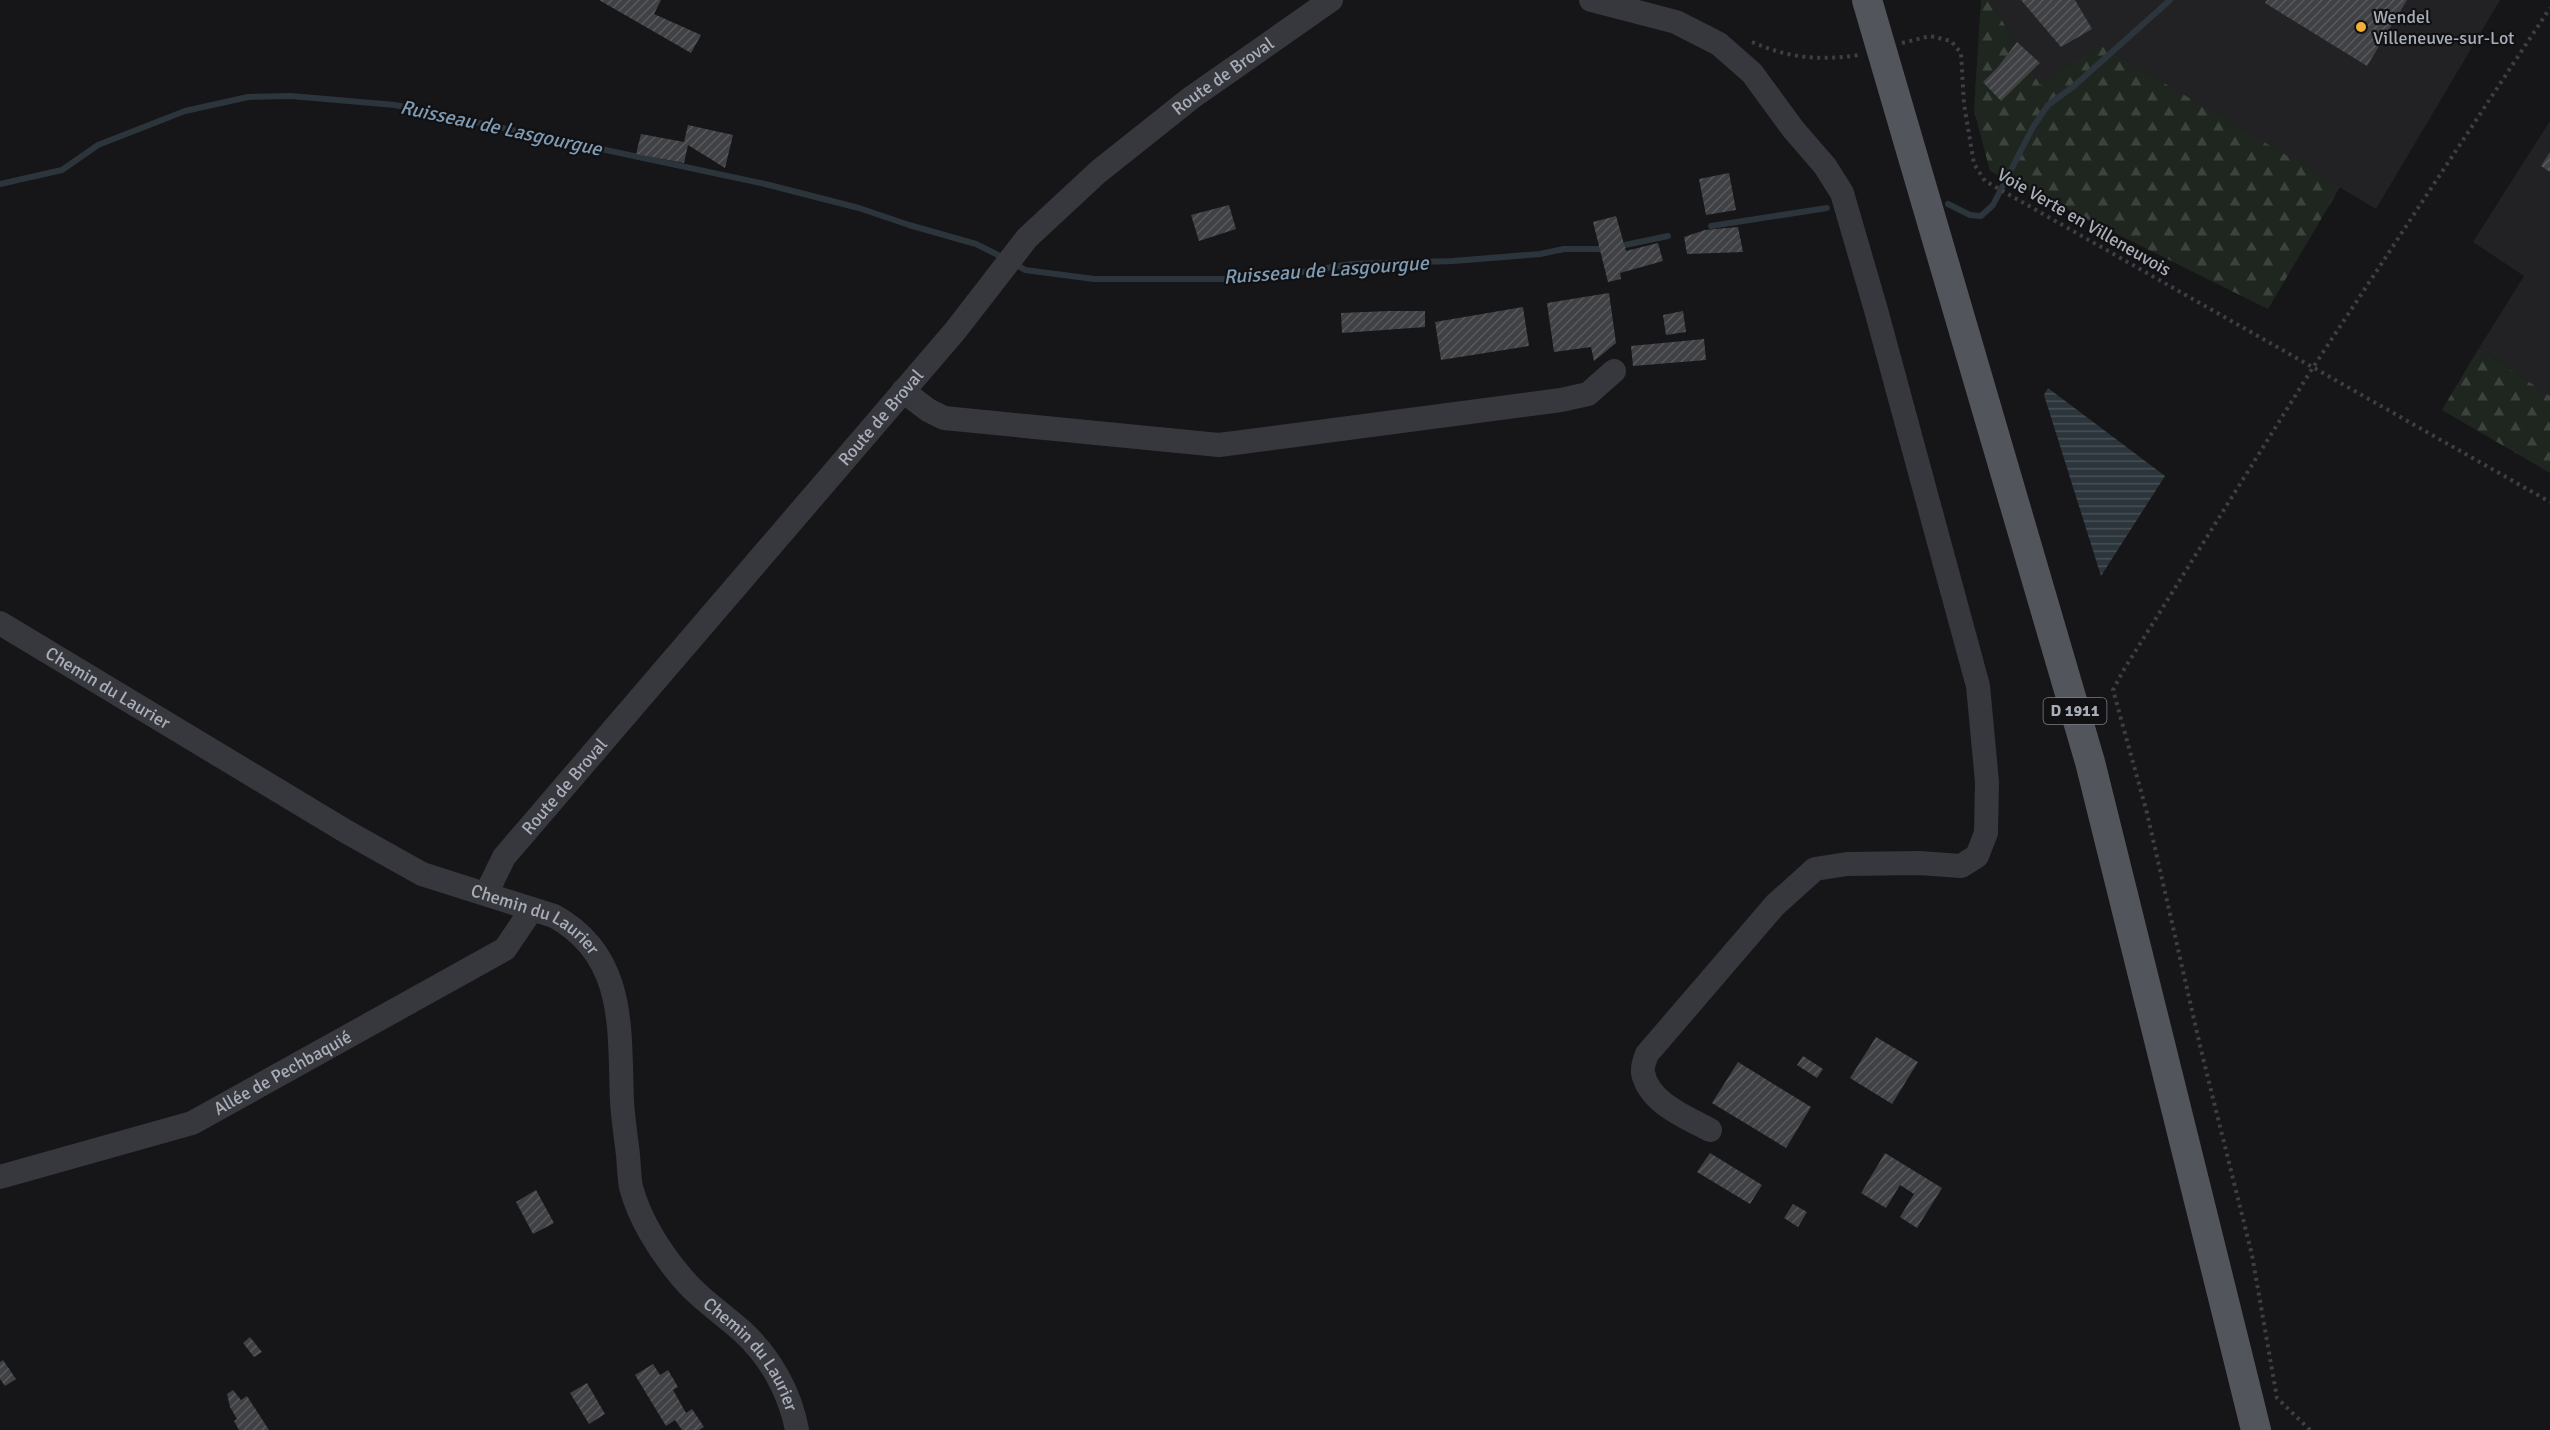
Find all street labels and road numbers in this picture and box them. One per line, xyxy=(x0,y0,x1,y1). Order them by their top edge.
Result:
street label: Route de Broval xyxy=(1167,32,1278,120)
street label: Voie Verte en Villeneuvois xyxy=(1993,163,2175,281)
street label: Route de Broval xyxy=(833,365,928,470)
street label: Chemin du Laurier xyxy=(42,642,175,734)
road number: D 1911 xyxy=(2044,698,2106,724)
street label: Route de Broval xyxy=(517,734,612,839)
street label: Chemin du Laurier xyxy=(468,879,604,959)
street label: Allée de Pechbaquié xyxy=(210,1026,355,1120)
street label: Chemin du Laurier xyxy=(699,1293,803,1414)

